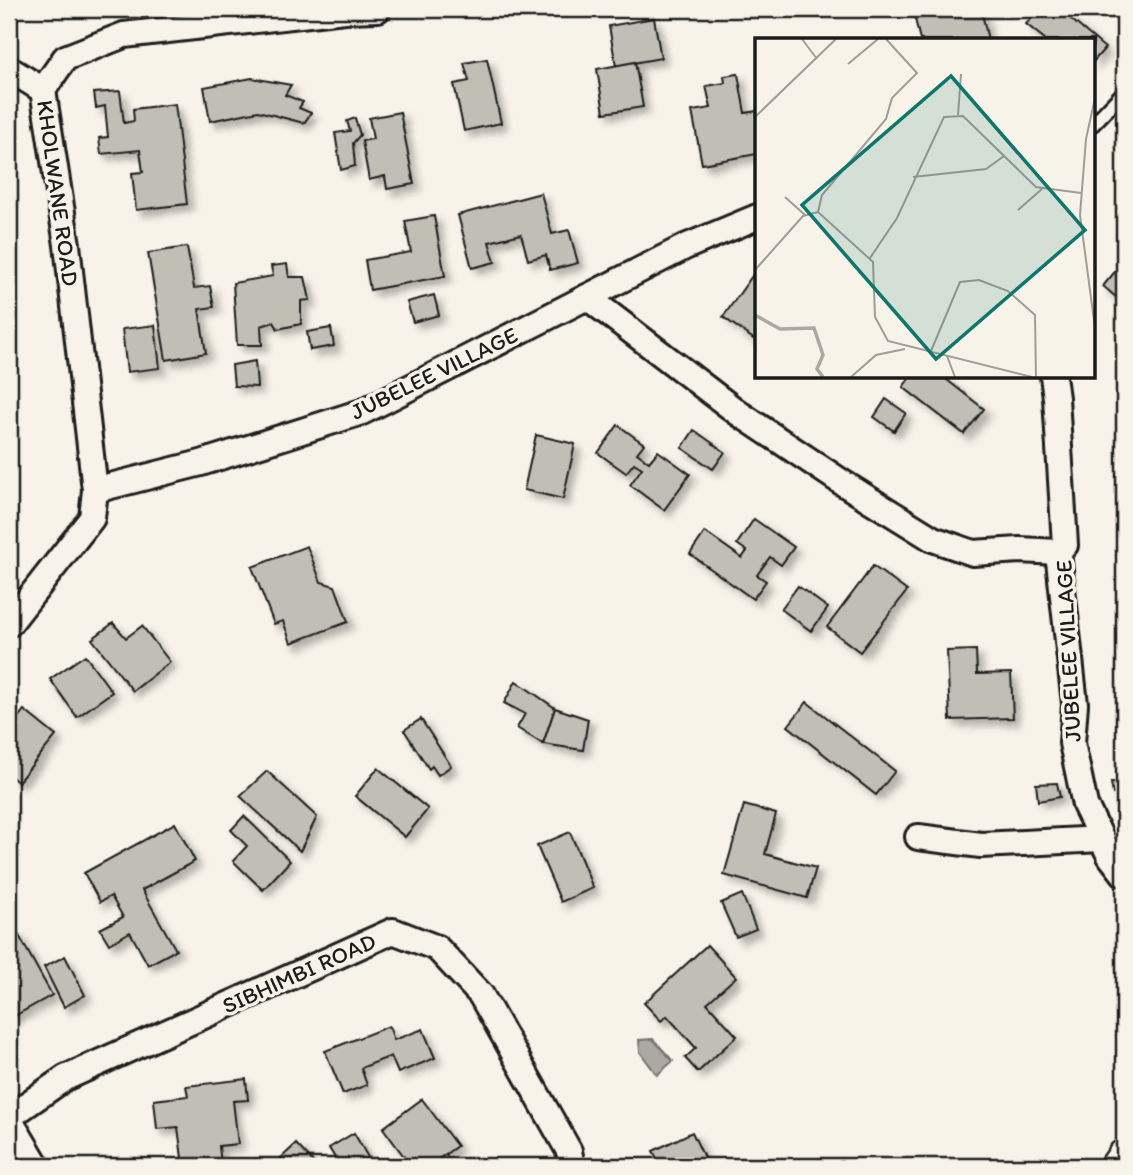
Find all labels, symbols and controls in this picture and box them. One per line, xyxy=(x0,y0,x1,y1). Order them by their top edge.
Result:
inset map xyxy=(755,38,1094,378)
street label: KHOLWANE ROAD xyxy=(31,98,85,288)
street label: JUBELEE VILLAGE xyxy=(346,320,522,426)
street label: JUBELEE VILLAGE xyxy=(1049,559,1087,743)
street label: SIBHIMBI ROAD xyxy=(218,927,380,1019)

